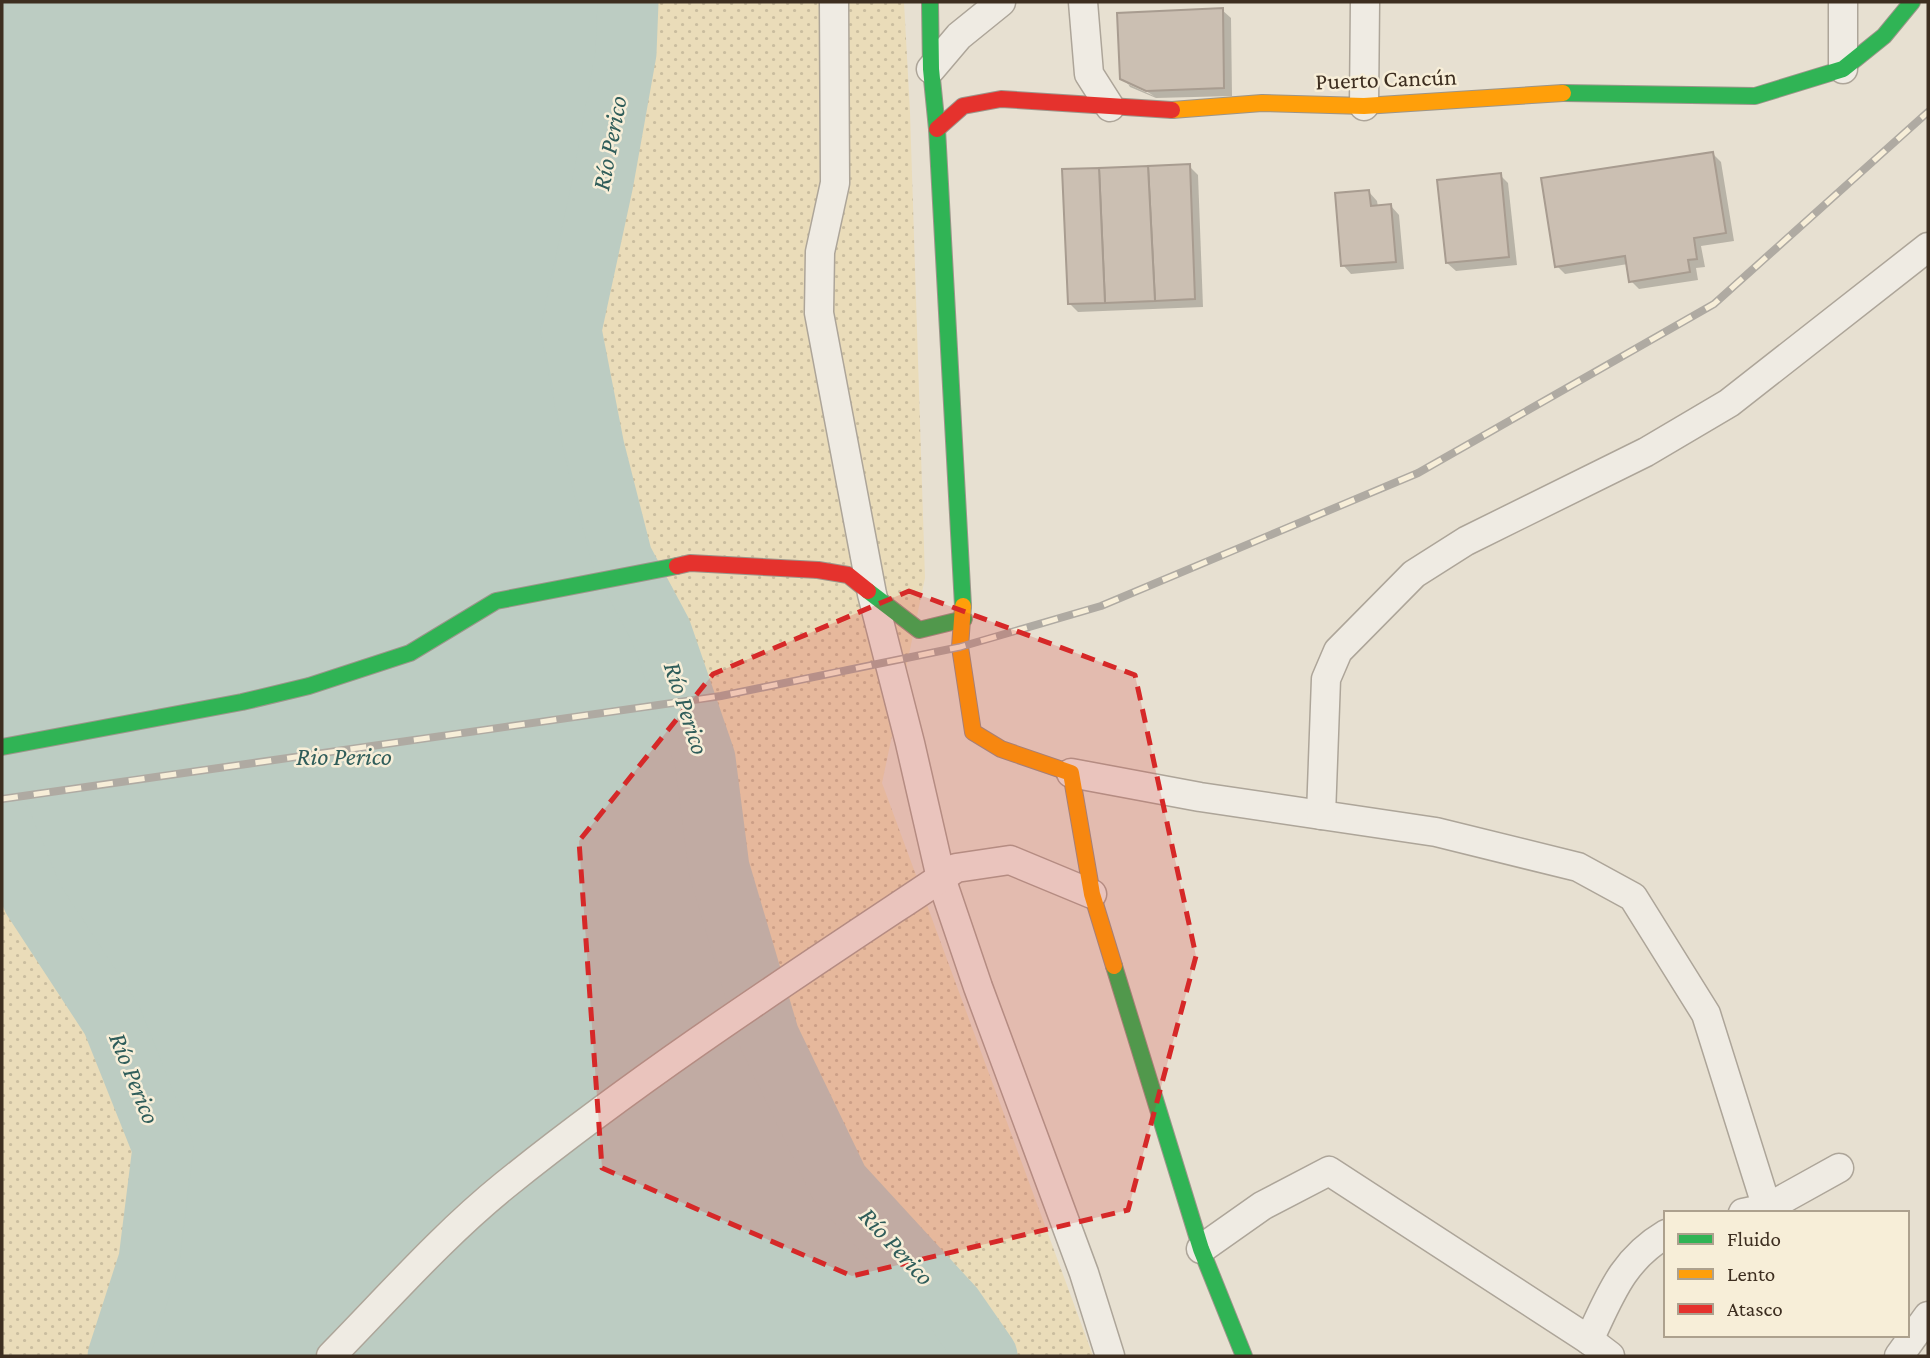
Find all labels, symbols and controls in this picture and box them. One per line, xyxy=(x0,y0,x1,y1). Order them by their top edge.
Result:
street label: Puerto Cancún xyxy=(1315,63,1457,94)
water label: Río Perico xyxy=(586,93,633,193)
water label: Río Perico xyxy=(658,658,715,758)
water label: Rio Perico xyxy=(296,742,392,771)
water label: Río Perico xyxy=(103,1028,166,1128)
water label: Río Perico xyxy=(853,1201,940,1291)
legend xyxy=(1664,1211,1909,1337)
text: Fluido xyxy=(1727,1227,1781,1251)
text: Lento xyxy=(1727,1262,1775,1286)
text: Atasco xyxy=(1727,1297,1783,1321)

